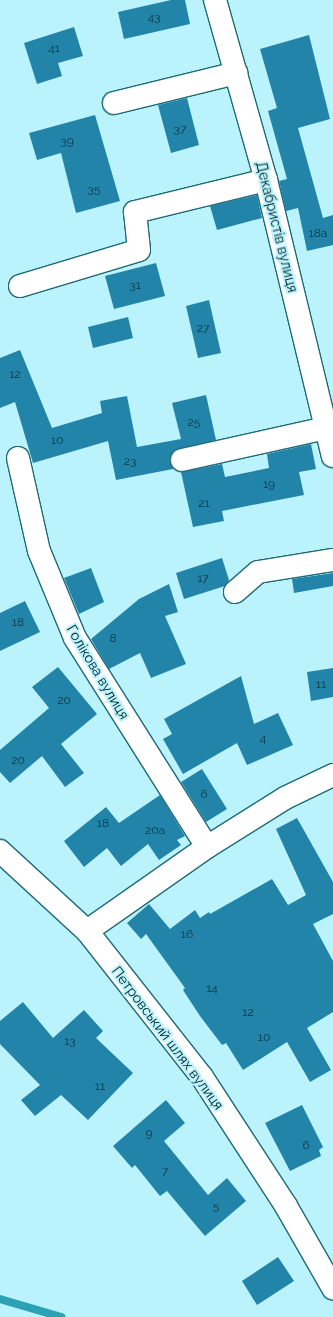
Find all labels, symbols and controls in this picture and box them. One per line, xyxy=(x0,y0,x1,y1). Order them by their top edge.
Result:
house number: 43 xyxy=(148,11,160,25)
house number: 41 xyxy=(48,42,60,56)
house number: 37 xyxy=(174,123,186,137)
house number: 39 xyxy=(60,135,74,149)
street label: Декабристів вулиця xyxy=(253,160,301,294)
house number: 35 xyxy=(88,183,100,197)
house number: 18а xyxy=(309,227,327,241)
house number: 31 xyxy=(129,279,141,293)
house number: 27 xyxy=(197,322,209,336)
house number: 12 xyxy=(9,368,21,382)
house number: 25 xyxy=(188,416,200,430)
house number: 10 xyxy=(51,434,63,448)
house number: 23 xyxy=(124,455,136,469)
house number: 19 xyxy=(263,478,275,492)
house number: 21 xyxy=(198,497,210,511)
house number: 17 xyxy=(197,572,209,586)
house number: 18 xyxy=(12,616,24,630)
street label: Голікова вулиця xyxy=(63,622,133,722)
house number: 8 xyxy=(109,632,117,646)
house number: 11 xyxy=(316,678,326,692)
house number: 20 xyxy=(57,694,71,708)
house number: 4 xyxy=(260,732,266,746)
house number: 20 xyxy=(11,754,25,768)
house number: 6 xyxy=(200,788,208,802)
house number: 18 xyxy=(97,817,109,831)
house number: 20а xyxy=(145,824,165,838)
house number: 16 xyxy=(181,928,193,942)
street label: Петровський шлях вулиця xyxy=(109,963,227,1113)
house number: 14 xyxy=(206,982,218,996)
house number: 12 xyxy=(242,1006,254,1020)
house number: 10 xyxy=(258,1031,270,1045)
house number: 13 xyxy=(64,1035,76,1049)
house number: 11 xyxy=(95,1080,105,1094)
house number: 9 xyxy=(145,1127,153,1141)
house number: 6 xyxy=(302,1139,310,1153)
house number: 7 xyxy=(162,1165,168,1179)
house number: 5 xyxy=(213,1200,219,1214)

